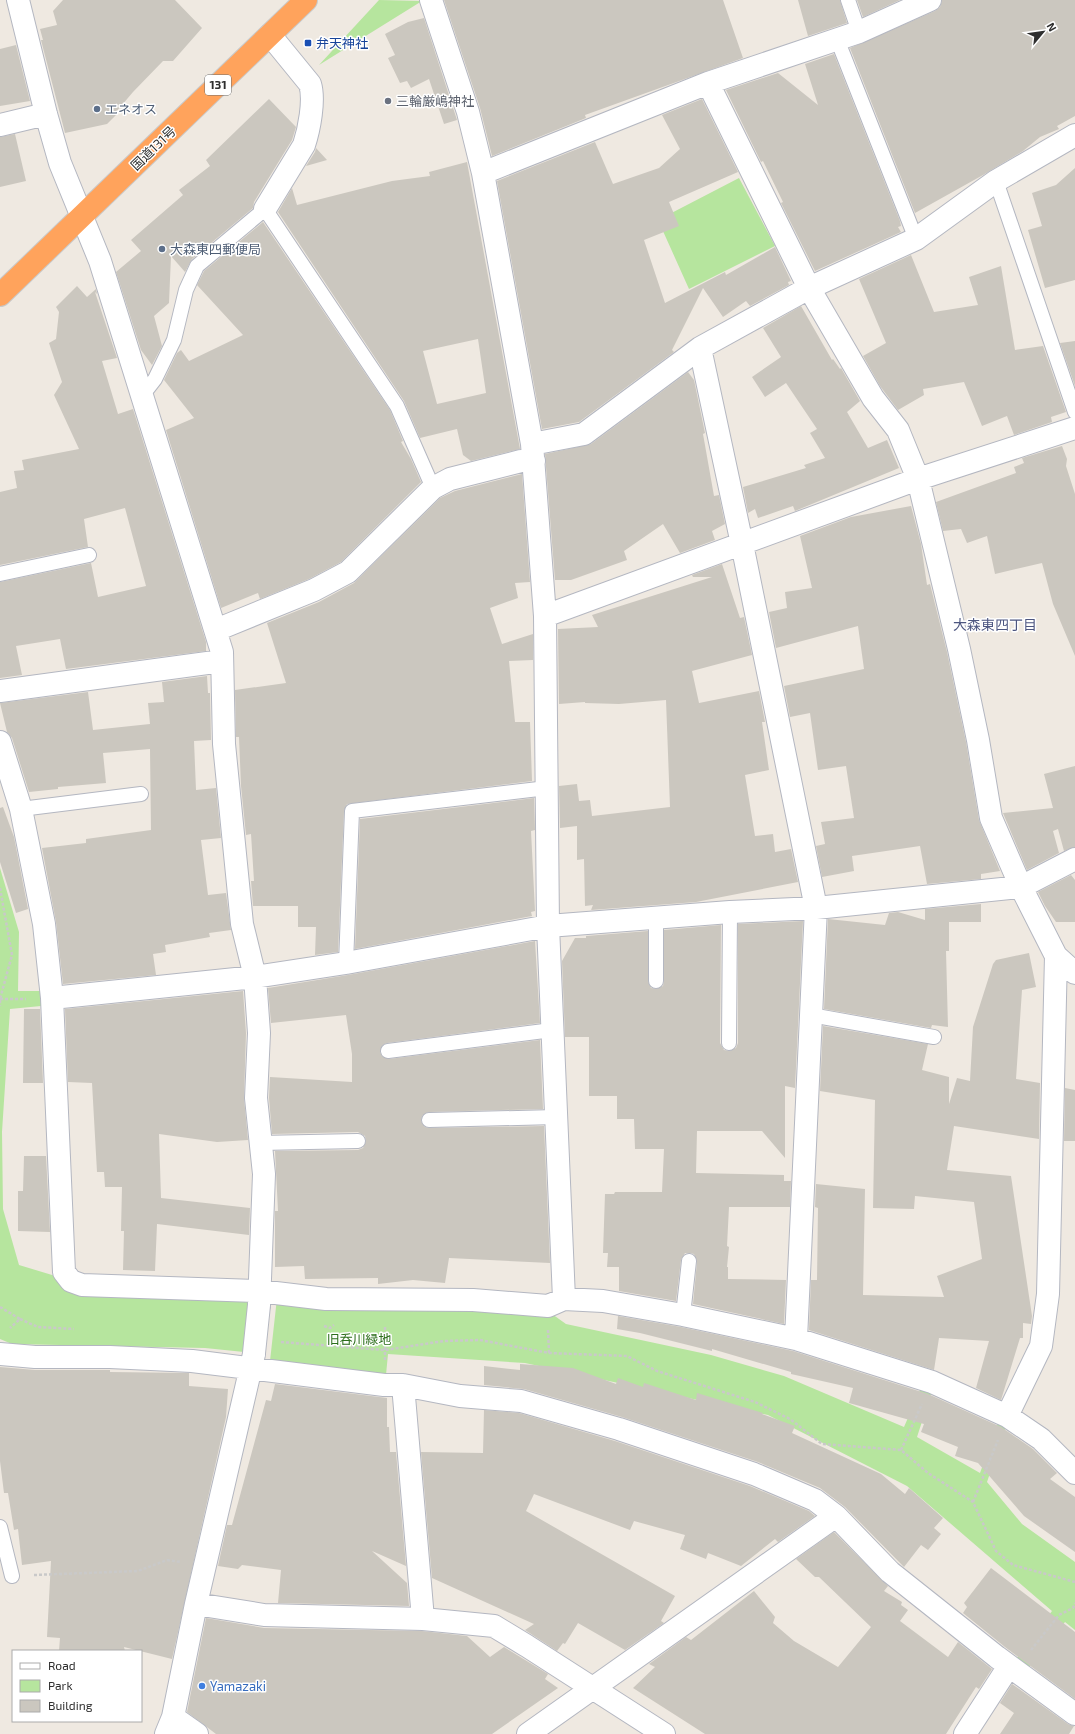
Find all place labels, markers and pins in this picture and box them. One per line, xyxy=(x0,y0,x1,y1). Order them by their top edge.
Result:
place label: 弁天神社 xyxy=(316,35,368,51)
marker: 弁天神社 xyxy=(303,38,313,48)
place label: 三輪厳嶋神社 xyxy=(396,93,474,109)
marker: 三輪厳嶋神社 xyxy=(383,96,393,106)
place label: エネオス xyxy=(105,101,157,117)
marker: エネオス xyxy=(92,104,102,114)
place label: 大森東四郵便局 xyxy=(170,241,261,257)
marker: 大森東四郵便局 xyxy=(157,244,167,254)
place label: Yamazaki xyxy=(210,1678,266,1694)
marker: Yamazaki xyxy=(197,1681,207,1691)

